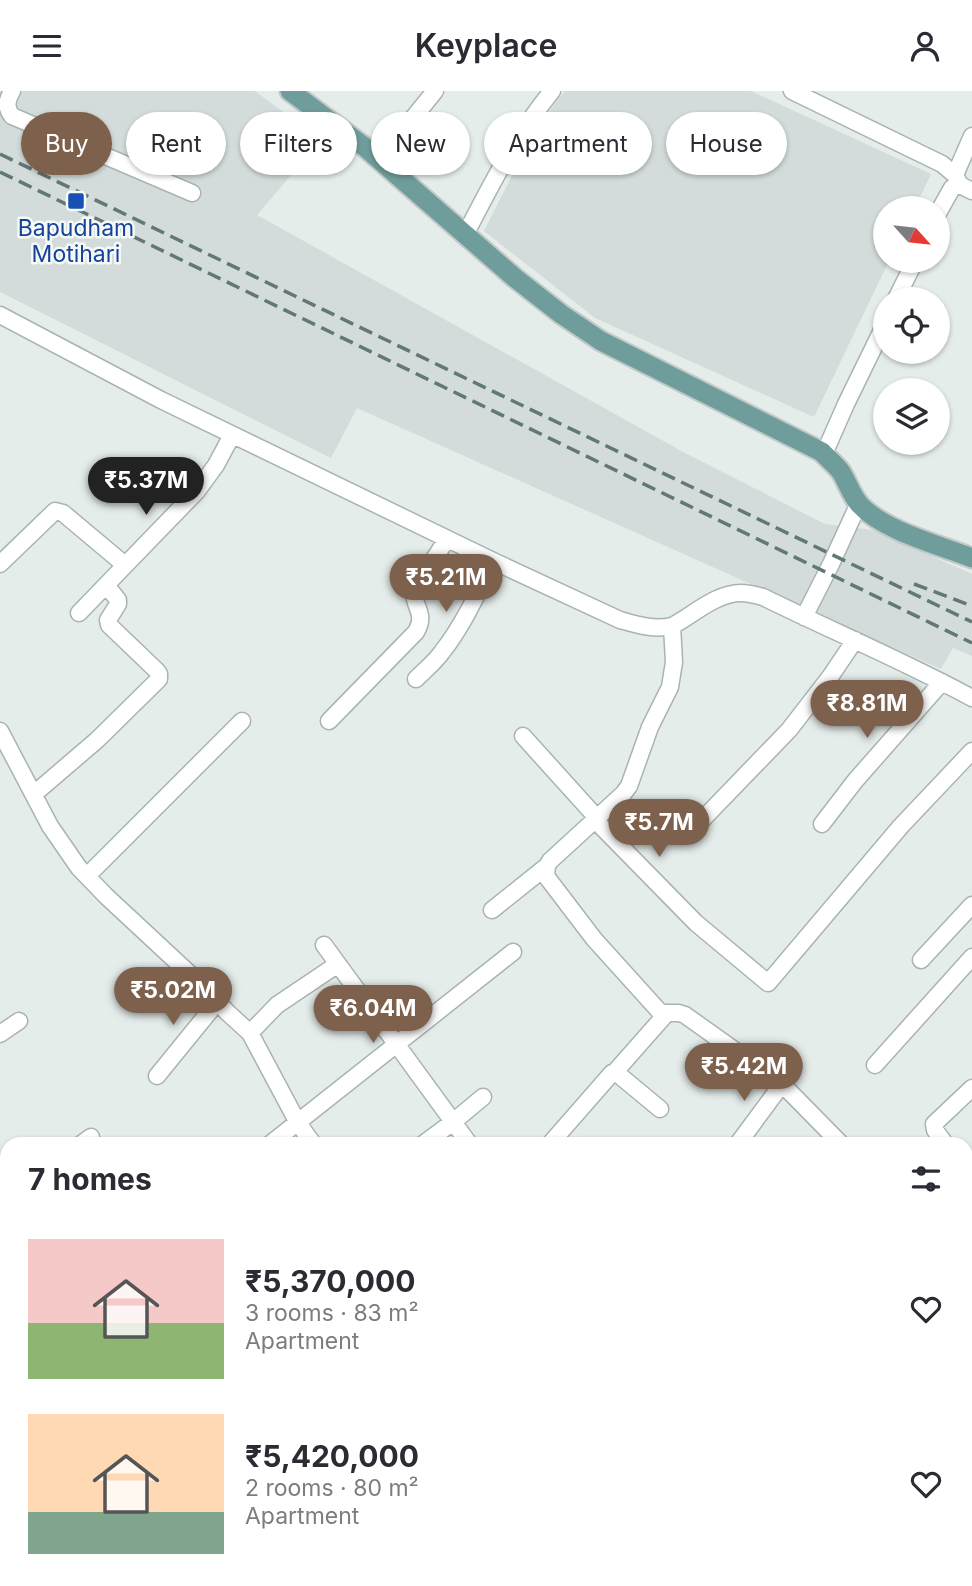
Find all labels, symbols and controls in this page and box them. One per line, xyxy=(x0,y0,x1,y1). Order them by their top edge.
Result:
text: Keyplace xyxy=(415,26,557,65)
icon: menu xyxy=(28,27,66,65)
icon: person xyxy=(906,27,944,65)
chip: Buy xyxy=(21,112,112,175)
chip: Rent xyxy=(126,112,226,175)
chip: Filters xyxy=(240,112,357,175)
chip: New xyxy=(371,112,470,175)
chip: Apartment xyxy=(484,112,652,175)
chip: House xyxy=(666,112,787,175)
marker: Bapudham Motihari xyxy=(66,191,86,211)
north arrow xyxy=(873,196,950,273)
map controls xyxy=(873,196,950,455)
place label: Bapudham Motihari xyxy=(18,214,134,268)
button: locate xyxy=(873,287,950,364)
button: layers xyxy=(873,378,950,455)
pin: ₹5.37M xyxy=(89,457,203,517)
text: ₹5.37M xyxy=(104,466,188,494)
pin: ₹5.21M xyxy=(389,554,503,614)
text: ₹5.21M xyxy=(406,563,486,591)
pin: ₹8.81M xyxy=(810,681,924,740)
text: ₹8.81M xyxy=(827,689,907,717)
pin: ₹5.7M xyxy=(610,799,708,859)
text: ₹5.7M xyxy=(624,808,694,836)
pin: ₹5.02M xyxy=(116,967,230,1027)
text: ₹5.02M xyxy=(130,976,216,1004)
pin: ₹6.04M xyxy=(316,985,430,1045)
text: ₹6.04M xyxy=(330,994,416,1022)
pin: ₹5.42M xyxy=(687,1044,801,1103)
text: ₹5.42M xyxy=(701,1052,787,1080)
icon: filters xyxy=(907,1160,945,1198)
text: 7 homes xyxy=(28,1161,152,1197)
text: ₹5,370,000 xyxy=(245,1263,415,1299)
icon: home xyxy=(84,1267,168,1351)
icon: heart xyxy=(907,1290,945,1328)
text: 3 rooms · 83 m² xyxy=(245,1299,419,1327)
text: Apartment xyxy=(245,1327,359,1355)
text: ₹5,420,000 xyxy=(245,1438,419,1474)
icon: home xyxy=(84,1442,168,1526)
icon: heart xyxy=(907,1465,945,1503)
text: 2 rooms · 80 m² xyxy=(245,1474,419,1502)
text: Apartment xyxy=(245,1502,359,1530)

